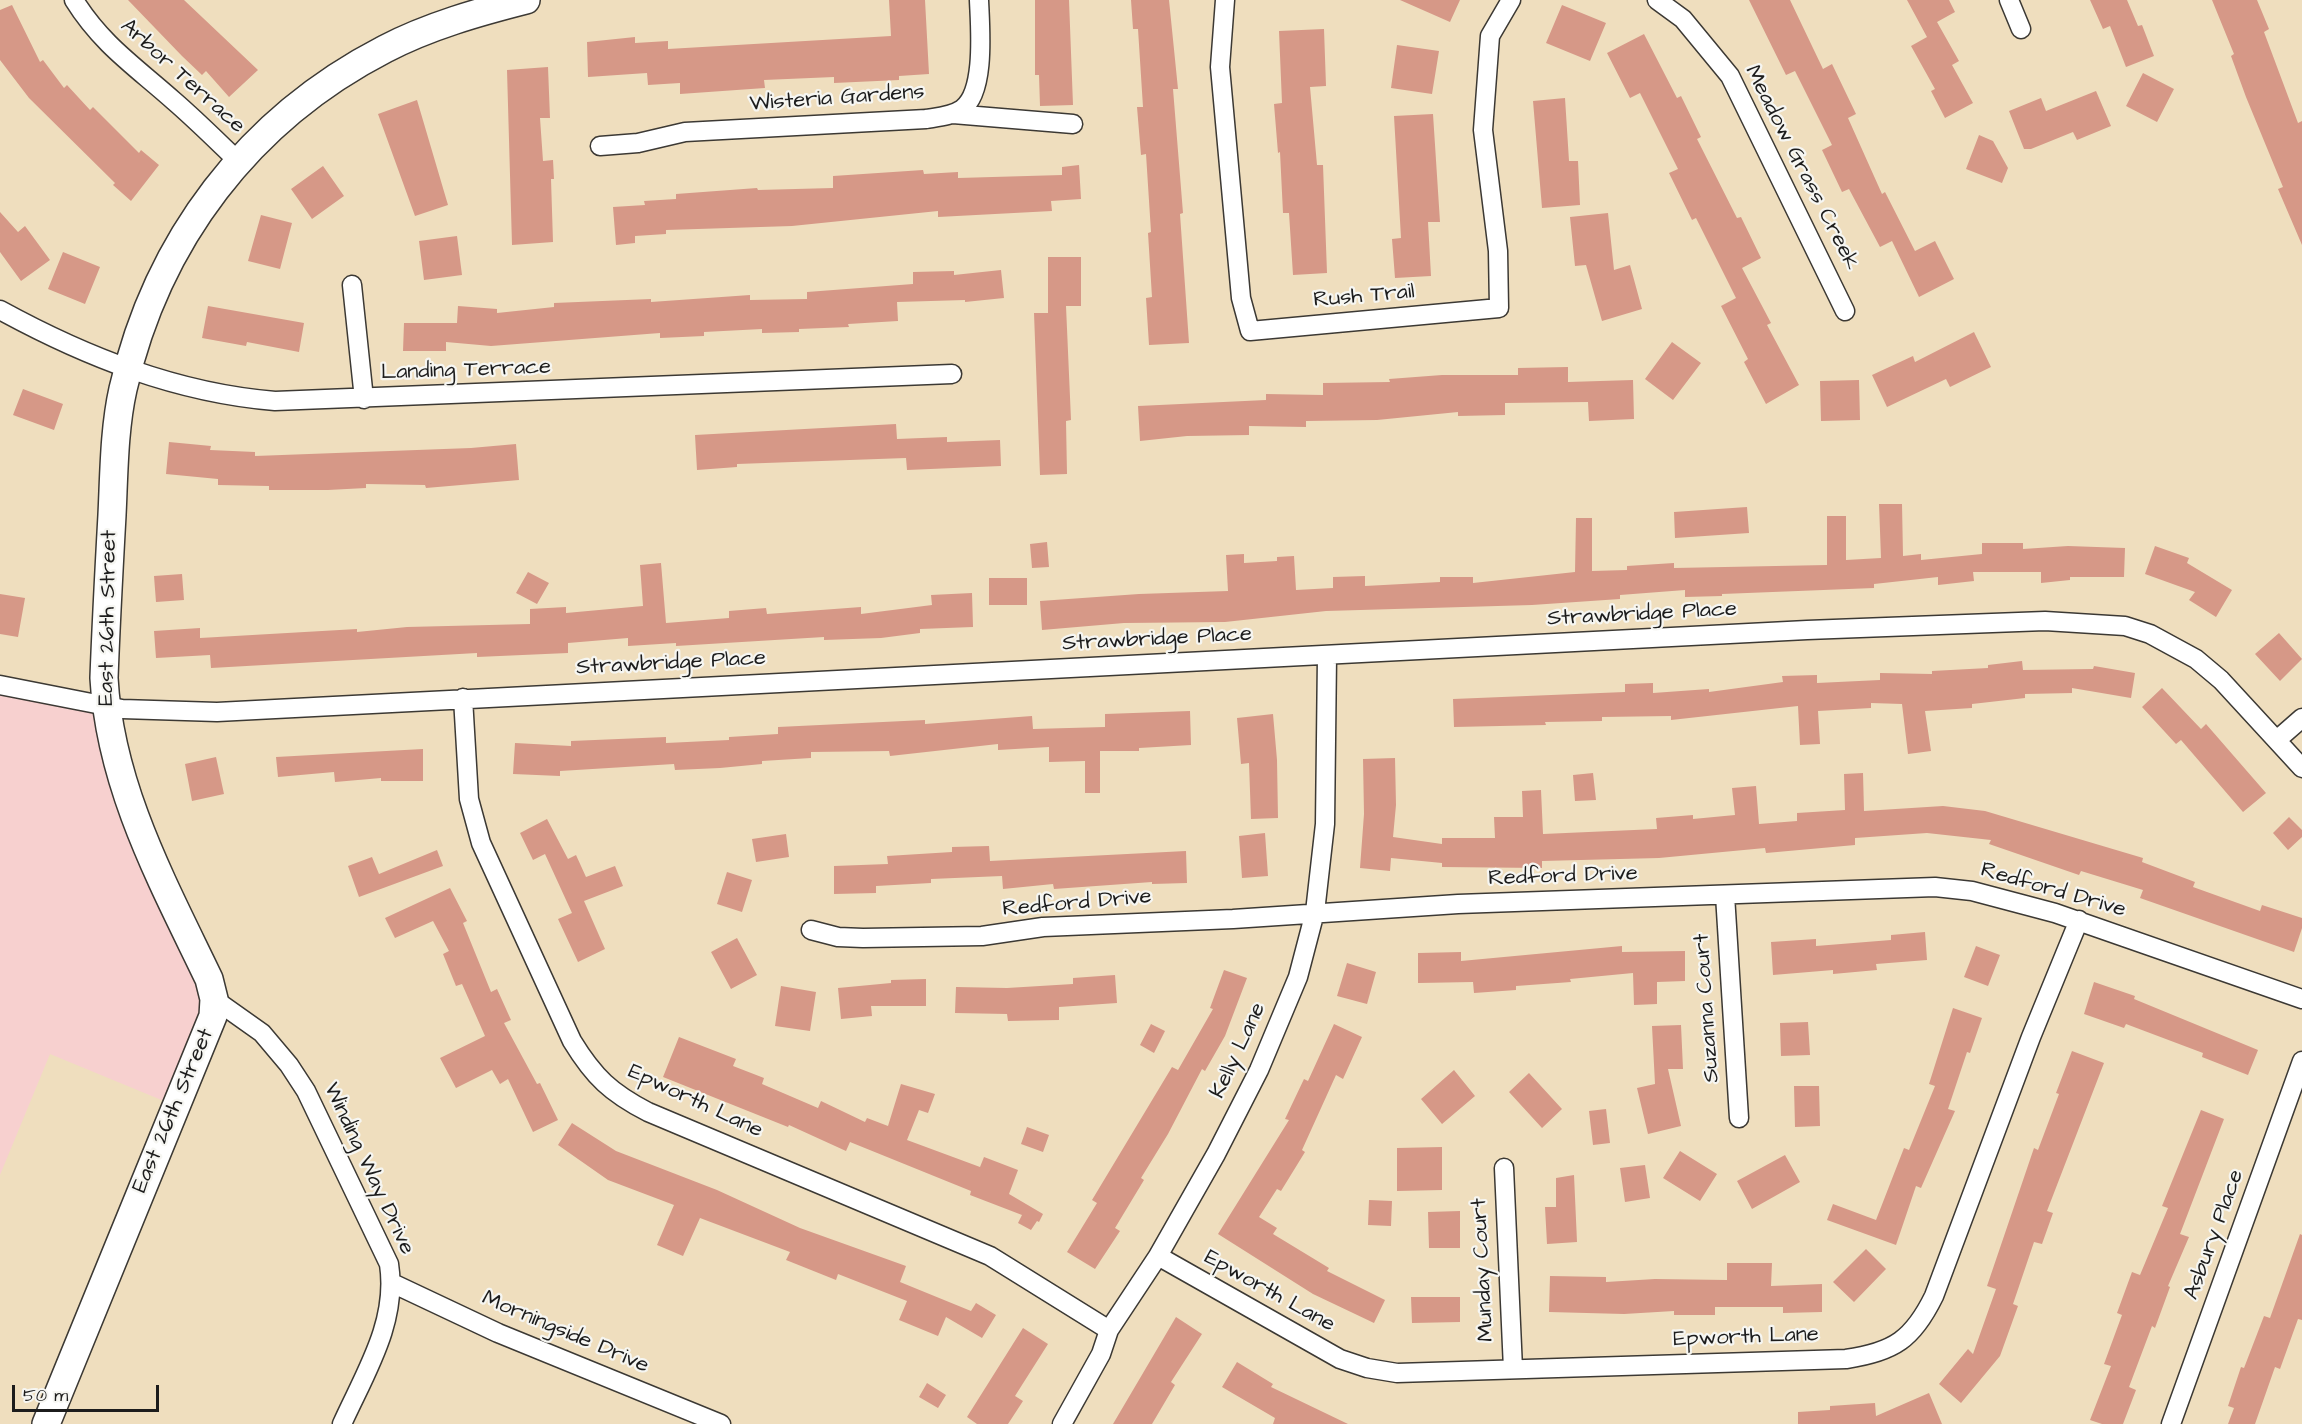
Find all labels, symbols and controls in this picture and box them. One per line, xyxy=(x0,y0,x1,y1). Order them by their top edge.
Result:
street label: Arbor Terrace xyxy=(114,14,250,140)
street label: Meadow Grass Creek xyxy=(1738,61,1864,275)
street label: Wisteria Gardens xyxy=(749,80,925,118)
street label: Rush Trail xyxy=(1312,279,1416,315)
street label: Landing Terrace xyxy=(381,355,551,387)
street label: East 26th Street xyxy=(94,530,124,706)
street label: Strawbridge Place xyxy=(1547,597,1737,633)
street label: Strawbridge Place xyxy=(1062,622,1252,658)
street label: Strawbridge Place xyxy=(576,646,766,682)
street label: Redford Drive xyxy=(1977,858,2129,924)
street label: Redford Drive xyxy=(1488,861,1638,893)
street label: Redford Drive xyxy=(1001,884,1153,924)
street label: Suzanna Court xyxy=(1690,932,1726,1084)
street label: Kelly Lane xyxy=(1205,999,1273,1103)
street label: East 26th Street xyxy=(128,1025,220,1197)
street label: Epworth Lane xyxy=(623,1059,767,1145)
street label: Winding Way Drive xyxy=(317,1079,419,1259)
street label: Asbury Place xyxy=(2179,1166,2251,1304)
street label: Munday Court xyxy=(1467,1197,1501,1343)
street label: Epworth Lane xyxy=(1199,1245,1339,1339)
street label: Morningside Drive xyxy=(478,1286,652,1380)
street label: Epworth Lane xyxy=(1673,1322,1819,1354)
scale bar xyxy=(15,1373,162,1411)
text: 50 m xyxy=(23,1383,68,1408)

